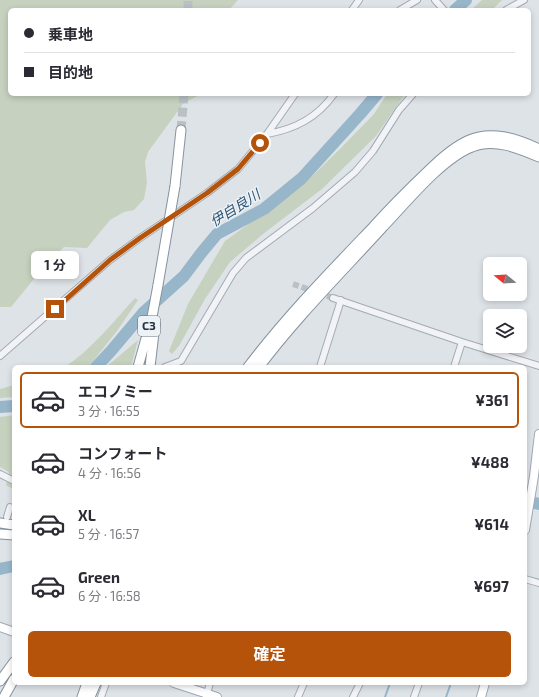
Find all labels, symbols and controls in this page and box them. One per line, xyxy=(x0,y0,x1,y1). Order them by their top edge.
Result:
text: 乗車地 xyxy=(48,25,93,43)
text: 目的地 xyxy=(48,63,93,81)
route start xyxy=(251,134,269,152)
water label: 伊自良川 xyxy=(206,184,265,230)
callout: 1 分 xyxy=(31,251,79,279)
text: 1 分 xyxy=(44,257,66,273)
north arrow xyxy=(483,257,527,301)
map controls xyxy=(483,257,527,353)
route end xyxy=(46,300,64,318)
button: layers xyxy=(483,309,527,353)
road number: C3 xyxy=(138,316,160,336)
icon: car xyxy=(30,382,66,418)
text: エコノミー xyxy=(78,382,153,400)
text: ¥361 xyxy=(475,391,509,409)
text: 3 分 · 16:55 xyxy=(78,403,140,419)
icon: car xyxy=(30,444,66,480)
text: コンフォート xyxy=(78,444,168,462)
text: ¥488 xyxy=(471,453,509,471)
text: 4 分 · 16:56 xyxy=(78,465,141,481)
icon: car xyxy=(30,506,66,542)
text: XL xyxy=(78,506,96,524)
text: ¥614 xyxy=(474,515,509,533)
text: 5 分 · 16:57 xyxy=(78,526,139,542)
icon: car xyxy=(30,568,66,604)
text: Green xyxy=(78,568,120,586)
text: ¥697 xyxy=(473,577,509,595)
text: 6 分 · 16:58 xyxy=(78,588,141,604)
button: 確定 xyxy=(28,631,511,677)

